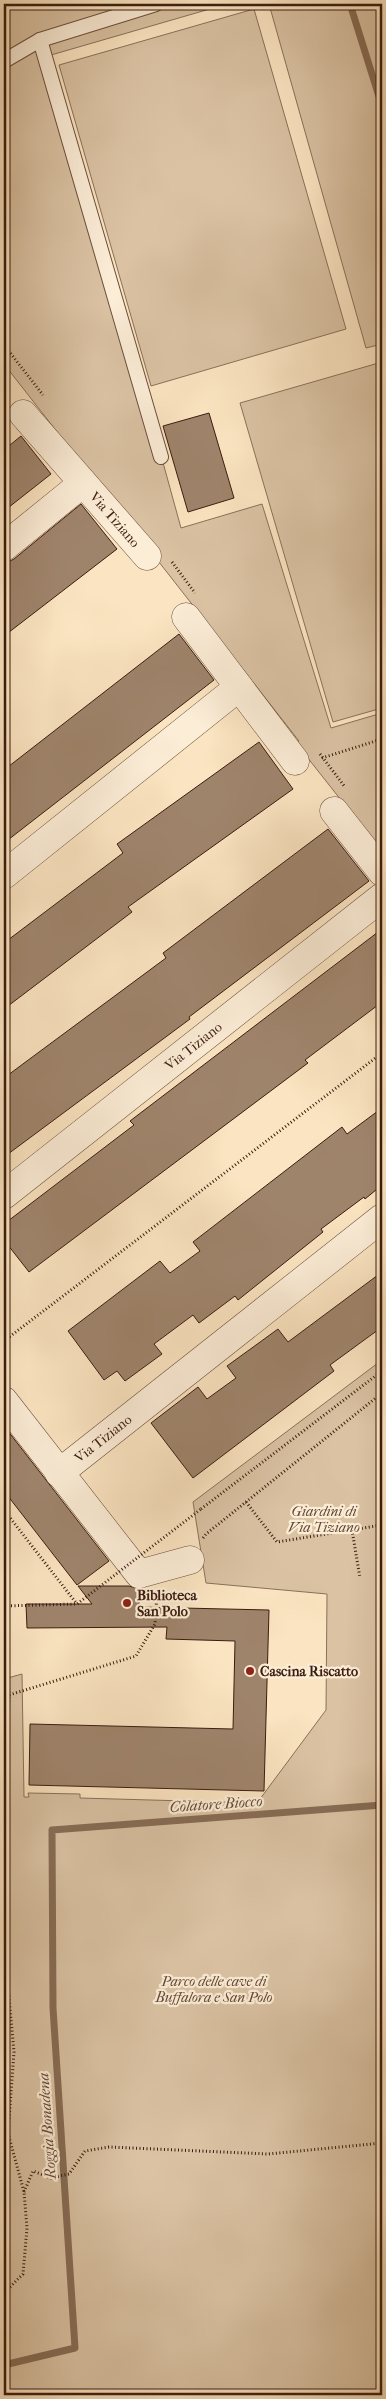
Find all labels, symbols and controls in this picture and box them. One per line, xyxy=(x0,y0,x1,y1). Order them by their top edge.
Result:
street label: Via Tiziano xyxy=(86,487,144,551)
street label: Via Tiziano xyxy=(160,1018,225,1074)
street label: Via Tiziano xyxy=(70,1411,135,1467)
park label: Giardini di Via Tiziano xyxy=(288,1503,360,1536)
place label: Biblioteca San Polo xyxy=(137,1587,197,1620)
marker: Biblioteca San Polo xyxy=(121,1597,133,1609)
place label: Cascina Riscatto xyxy=(260,1663,358,1680)
marker: Cascina Riscatto xyxy=(244,1665,256,1677)
water label: Colatore Biocco xyxy=(169,1792,263,1816)
park label: Parco delle cave di Buffalora e San Polo xyxy=(154,1973,273,2006)
water label: Roggia Bonadena xyxy=(34,2072,60,2181)

